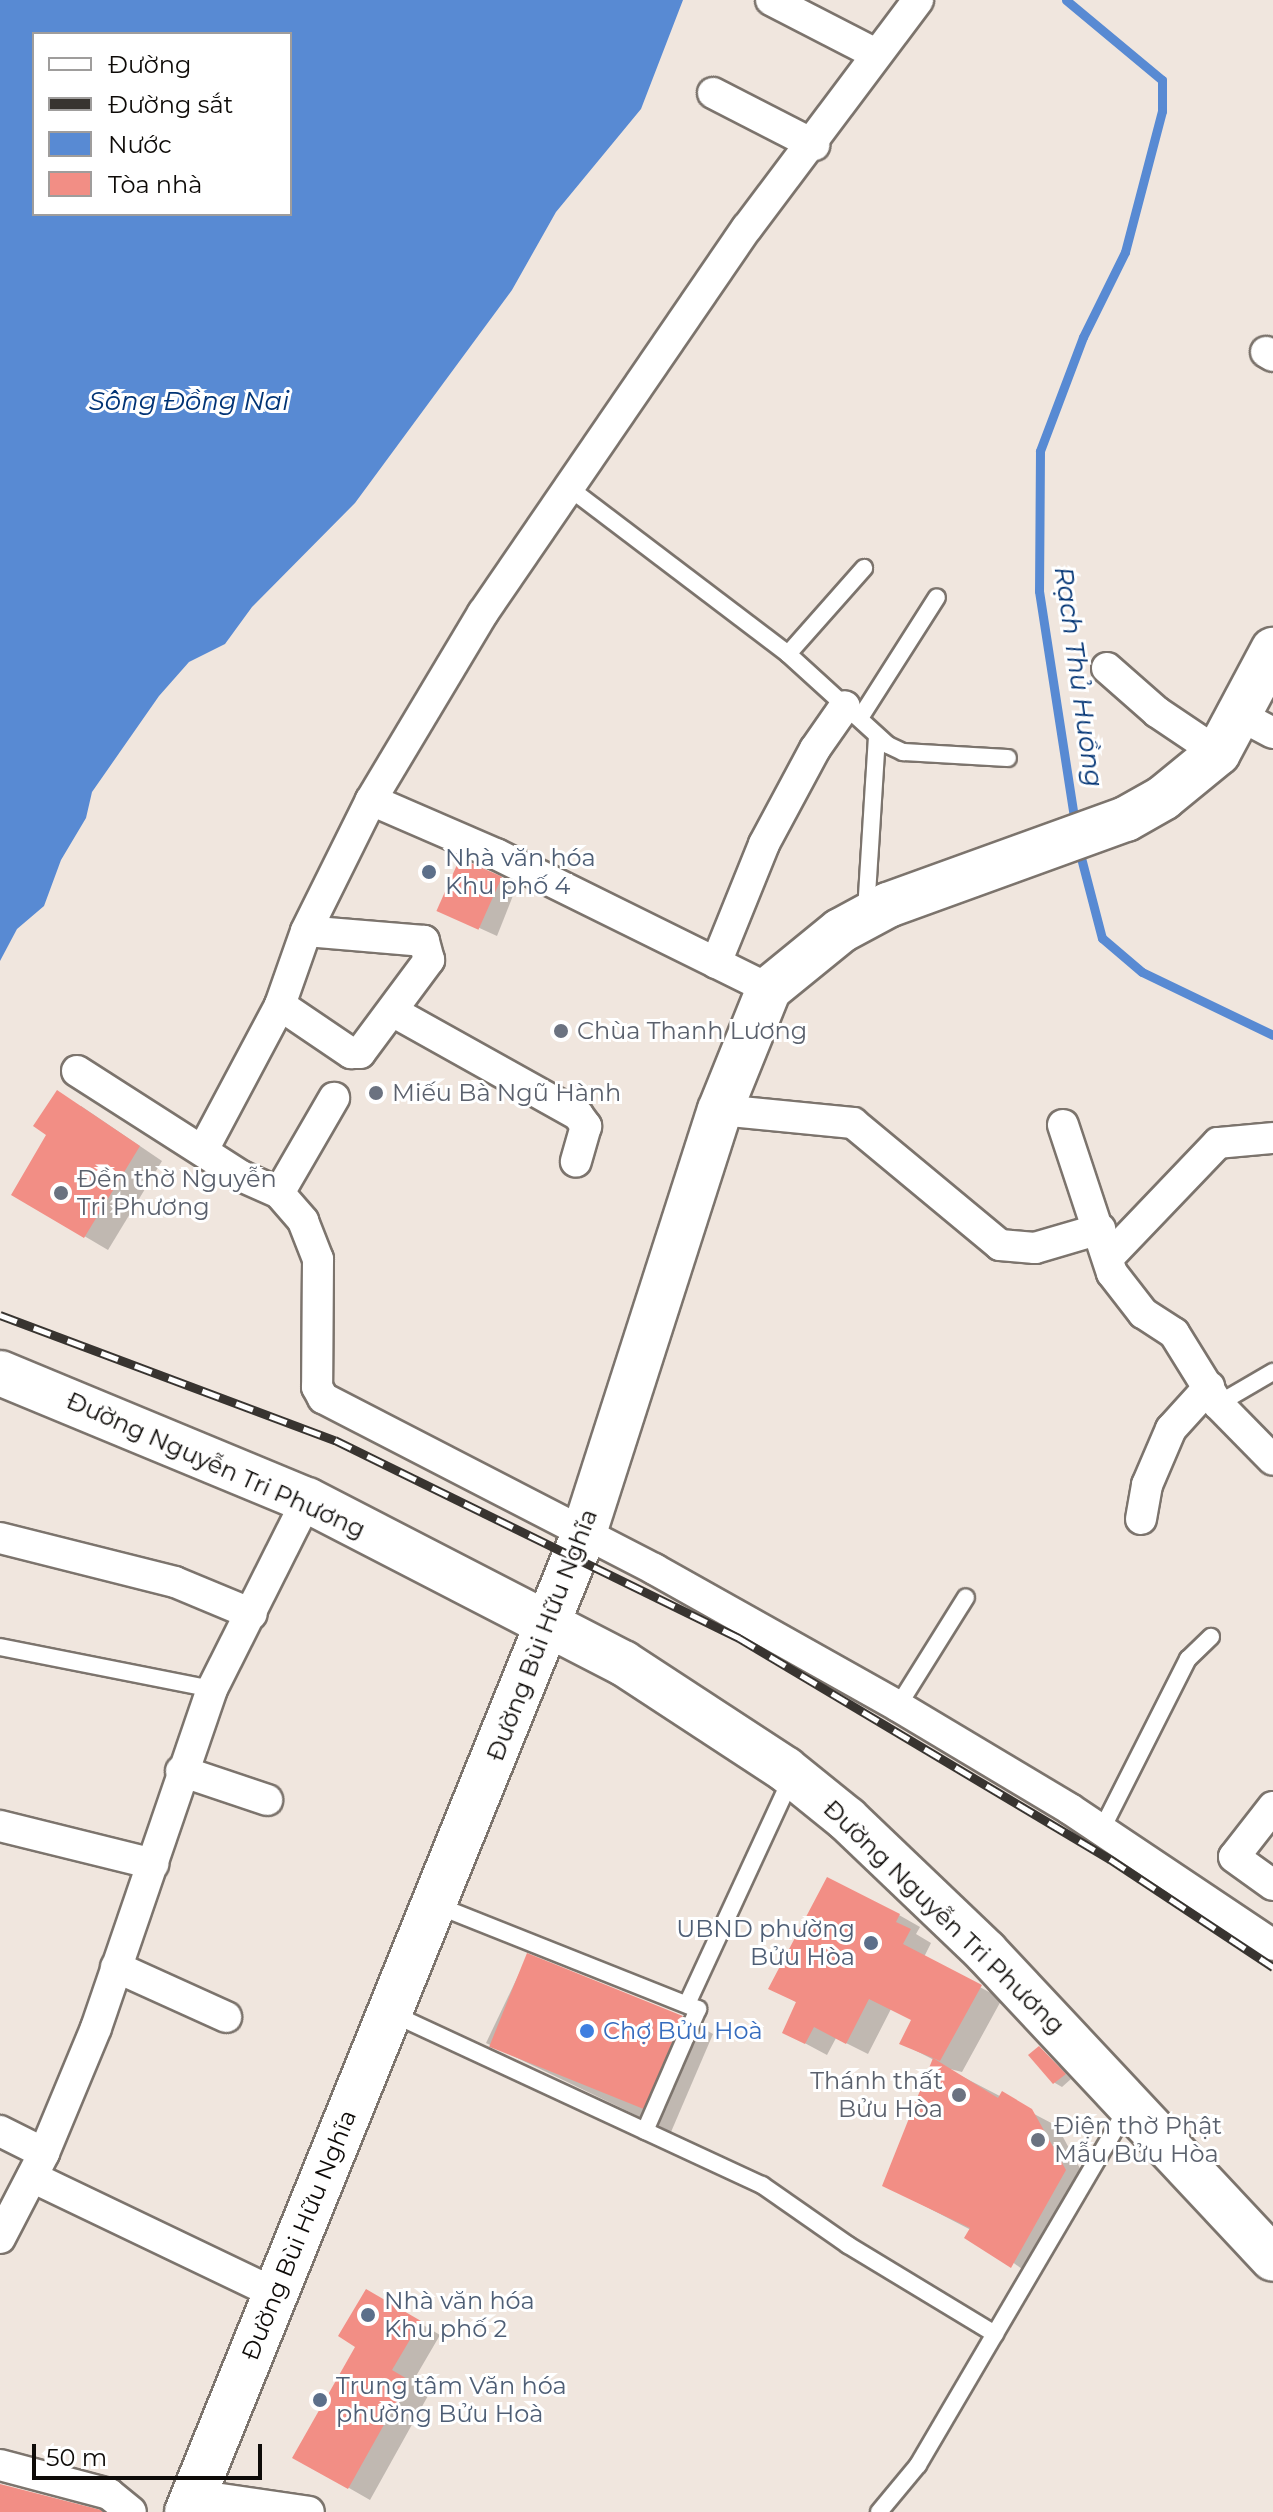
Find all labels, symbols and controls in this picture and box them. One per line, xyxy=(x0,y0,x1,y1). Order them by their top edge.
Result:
legend xyxy=(32,32,292,216)
text: Đường xyxy=(108,50,191,79)
text: Đường sắt xyxy=(108,90,233,119)
text: Nước xyxy=(108,130,172,159)
text: Tòa nhà xyxy=(108,170,202,199)
water label: Sông Đồng Nai xyxy=(89,386,289,418)
water label: Rạch Thủ Huồng xyxy=(1047,565,1109,789)
place label: Nhà văn hóa Khu phố 4 xyxy=(445,844,596,900)
marker: Nhà văn hóa Khu phố 4 xyxy=(420,863,438,881)
place label: Chùa Thanh Lương xyxy=(577,1017,807,1045)
marker: Chùa Thanh Lương xyxy=(552,1022,570,1040)
place label: Miếu Bà Ngũ Hành xyxy=(392,1079,621,1107)
marker: Miếu Bà Ngũ Hành xyxy=(367,1084,385,1102)
place label: Đền thờ Nguyễn Tri Phương xyxy=(77,1165,277,1221)
marker: Đền thờ Nguyễn Tri Phương xyxy=(52,1184,70,1202)
street label: Đường Nguyễn Tri Phương xyxy=(62,1386,370,1544)
street label: Đường Bùi Hữu Nghĩa xyxy=(481,1505,603,1765)
street label: Đường Nguyễn Tri Phương xyxy=(817,1794,1071,2040)
place label: UBND phường Bửu Hòa xyxy=(676,1915,855,1971)
marker: UBND phường Bửu Hòa xyxy=(862,1934,880,1952)
place label: Chợ Bửu Hoà xyxy=(603,2017,763,2045)
marker: Chợ Bửu Hoà xyxy=(578,2022,596,2040)
place label: Thánh thất Bửu Hòa xyxy=(810,2067,943,2123)
marker: Thánh thất Bửu Hòa xyxy=(950,2086,968,2104)
street label: Đường Bùi Hữu Nghĩa xyxy=(236,2106,362,2364)
place label: Điện thờ Phật Mẫu Bửu Hòa xyxy=(1054,2112,1222,2168)
marker: Điện thờ Phật Mẫu Bửu Hòa xyxy=(1029,2131,1047,2149)
place label: Nhà văn hóa Khu phố 2 xyxy=(384,2287,535,2343)
marker: Nhà văn hóa Khu phố 2 xyxy=(359,2306,377,2324)
place label: Trung tâm Văn hóa phường Bửu Hoà xyxy=(336,2372,567,2428)
marker: Trung tâm Văn hóa phường Bửu Hoà xyxy=(311,2391,329,2409)
scale bar xyxy=(36,2428,266,2478)
text: 50 m xyxy=(46,2443,107,2472)

